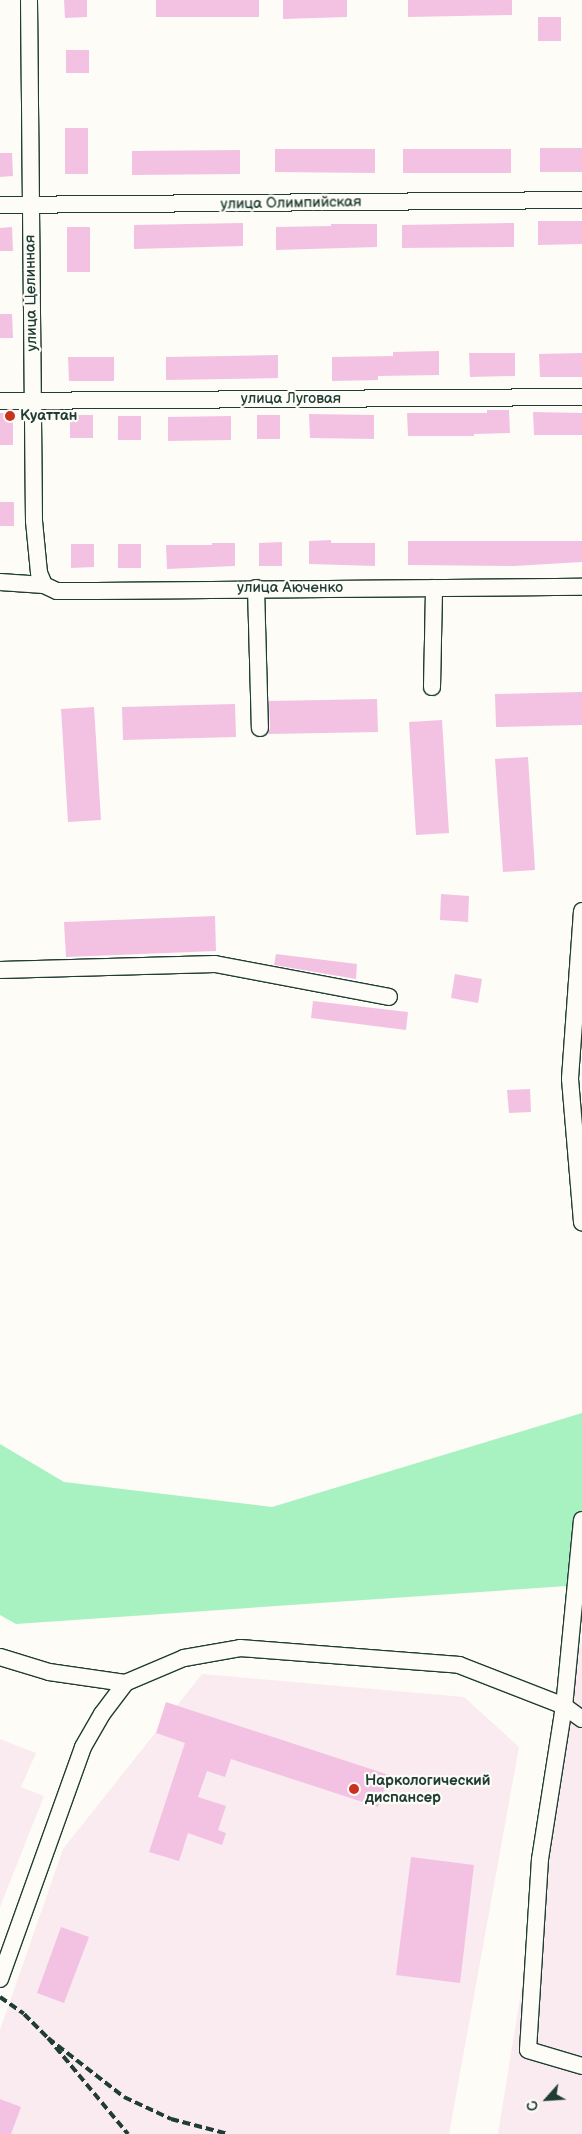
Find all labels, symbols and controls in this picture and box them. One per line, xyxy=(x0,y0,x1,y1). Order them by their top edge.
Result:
street label: улица Олимпийская xyxy=(220,193,362,213)
street label: улица Целинная xyxy=(21,235,41,351)
street label: улица Луговая xyxy=(241,390,341,408)
place label: Куаттан xyxy=(20,407,77,425)
marker: Куаттан xyxy=(4,410,16,422)
street label: улица Аюченко xyxy=(237,579,343,597)
place label: Наркологический диспансер xyxy=(365,1771,490,1806)
marker: Наркологический диспансер xyxy=(347,1782,361,1796)
north arrow xyxy=(522,2074,572,2124)
text: С xyxy=(523,2098,543,2114)

